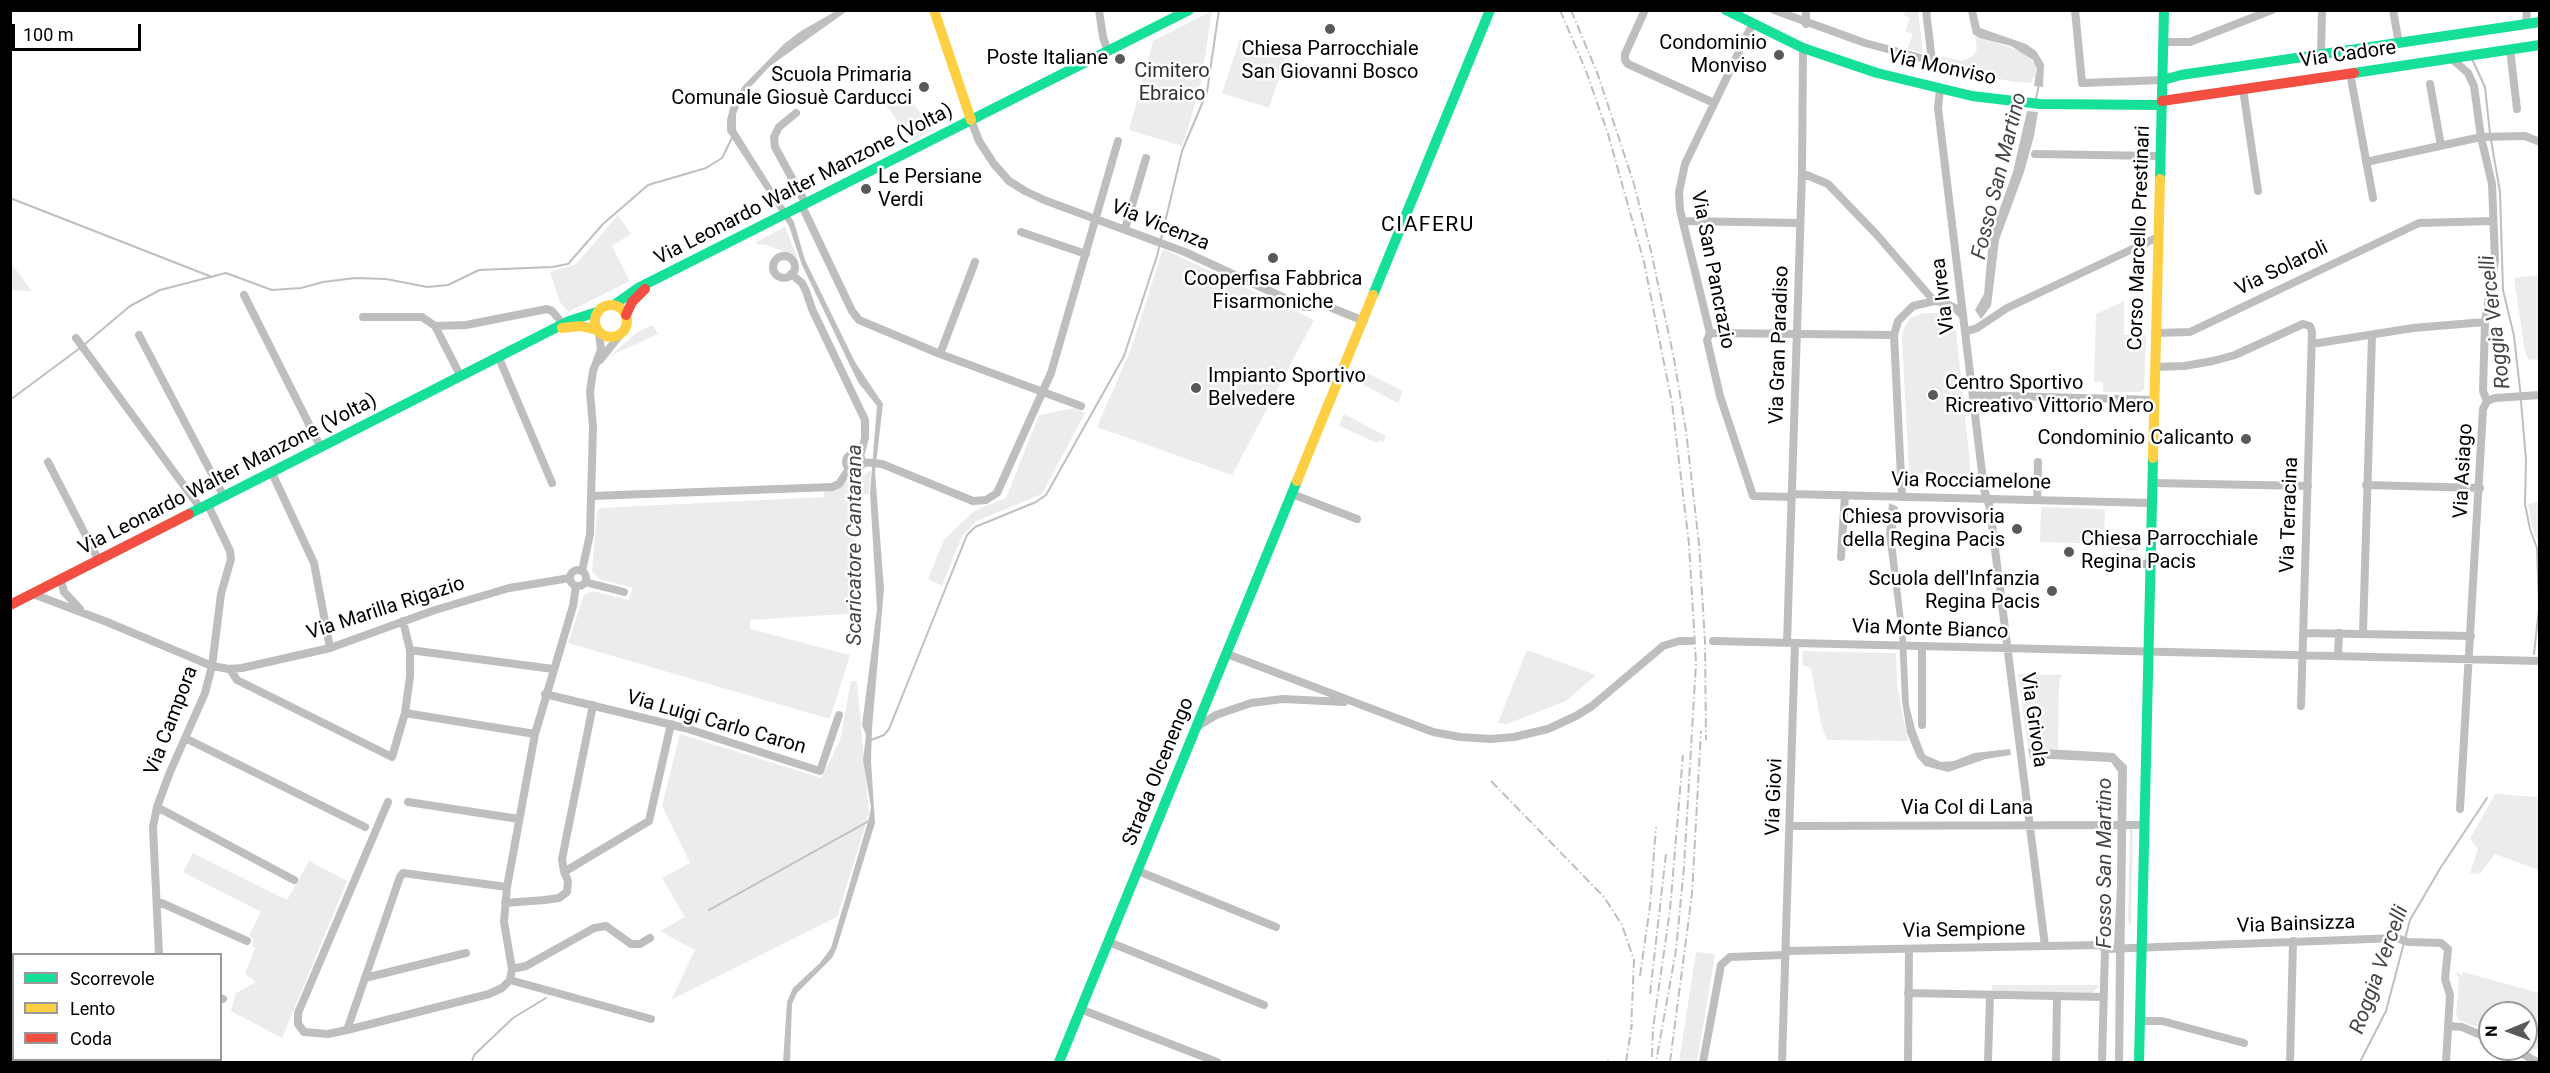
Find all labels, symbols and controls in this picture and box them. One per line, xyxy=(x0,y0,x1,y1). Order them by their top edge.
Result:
scale bar xyxy=(15,12,144,50)
marker: Chiesa Parrocchiale San Giovanni Bosco xyxy=(1323,22,1337,36)
text: 100 m xyxy=(23,24,74,45)
place label: Condominio Monviso xyxy=(1659,32,1767,79)
street label: Via Cadore xyxy=(2298,36,2398,74)
place label: Chiesa Parrocchiale San Giovanni Bosco xyxy=(1242,38,1418,85)
street label: Via Monviso xyxy=(1886,45,1998,91)
place label: Poste Italiane xyxy=(987,47,1108,71)
marker: Condominio Monviso xyxy=(1772,48,1786,62)
marker: Poste Italiane xyxy=(1113,52,1127,66)
park label: Cimitero Ebraico xyxy=(1134,60,1210,107)
place label: Scuola Primaria Comunale Giosuè Carducci xyxy=(671,64,912,111)
marker: Scuola Primaria Comunale Giosuè Carducci xyxy=(917,80,931,94)
water label: Fosso San Martino xyxy=(1967,90,2033,262)
street label: Via Leonardo Walter Manzone (Volta) xyxy=(651,99,957,271)
street label: Corso Marcello Prestinari xyxy=(2124,125,2156,351)
place label: Le Persiane Verdi xyxy=(878,166,982,213)
marker: Le Persiane Verdi xyxy=(859,182,873,196)
street label: Via San Pancrazio xyxy=(1685,189,1739,351)
street label: Via Vicenza xyxy=(1107,195,1213,257)
district label: CIAFERU xyxy=(1381,213,1475,239)
street label: Via Solaroli xyxy=(2232,236,2332,302)
marker: Cooperfisa Fabbrica Fisarmoniche xyxy=(1266,251,1280,265)
water label: Roggia Vercelli xyxy=(2475,254,2517,390)
street label: Via Ivrea xyxy=(1927,257,1961,335)
street label: Via Gran Paradiso xyxy=(1765,265,1795,425)
place label: Cooperfisa Fabbrica Fisarmoniche xyxy=(1184,268,1362,315)
place label: Impianto Sportivo Belvedere xyxy=(1208,365,1366,412)
place label: Centro Sportivo Ricreativo Vittorio Mero xyxy=(1945,372,2154,419)
marker: Impianto Sportivo Belvedere xyxy=(1189,381,1203,395)
marker: Centro Sportivo Ricreativo Vittorio Mero xyxy=(1926,388,1940,402)
street label: Via Leonardo Walter Manzone (Volta) xyxy=(75,389,381,561)
street label: Via Asiago xyxy=(2450,423,2478,519)
place label: Condominio Calicanto xyxy=(2037,427,2234,451)
marker: Condominio Calicanto xyxy=(2239,432,2253,446)
water label: Scaricatore Cantarana xyxy=(843,444,869,646)
street label: Via Terracina xyxy=(2276,456,2304,574)
street label: Via Rocciamelone xyxy=(1891,469,2051,495)
place label: Chiesa provvisoria della Regina Pacis xyxy=(1842,506,2005,553)
marker: Chiesa provvisoria della Regina Pacis xyxy=(2010,522,2024,536)
place label: Chiesa Parrocchiale Regina Pacis xyxy=(2081,528,2258,575)
marker: Chiesa Parrocchiale Regina Pacis xyxy=(2062,545,2076,559)
place label: Scuola dell'Infanzia Regina Pacis xyxy=(1868,568,2040,615)
street label: Via Marilla Rigazio xyxy=(304,572,468,646)
marker: Scuola dell'Infanzia Regina Pacis xyxy=(2045,584,2059,598)
street label: Via Monte Bianco xyxy=(1851,615,2009,645)
street label: Via Campora xyxy=(140,663,204,779)
street label: Via Grivola xyxy=(2014,671,2052,769)
street label: Via Luigi Carlo Caron xyxy=(624,686,808,760)
street label: Strada Olcenengo xyxy=(1118,694,1200,850)
street label: Via Giovi xyxy=(1762,758,1788,836)
water label: Fosso San Martino xyxy=(2093,778,2119,948)
street label: Via Col di Lana xyxy=(1901,797,2033,821)
water label: Roggia Vercelli xyxy=(2345,902,2415,1038)
street label: Via Bainsizza xyxy=(2236,911,2356,939)
street label: Via Sempione xyxy=(1902,918,2026,944)
legend xyxy=(12,953,222,1061)
text: Scorrevole xyxy=(70,968,155,989)
text: Lento xyxy=(70,998,115,1019)
north arrow xyxy=(2478,1001,2538,1061)
text: N xyxy=(2482,1025,2501,1037)
text: Coda xyxy=(70,1028,112,1049)

